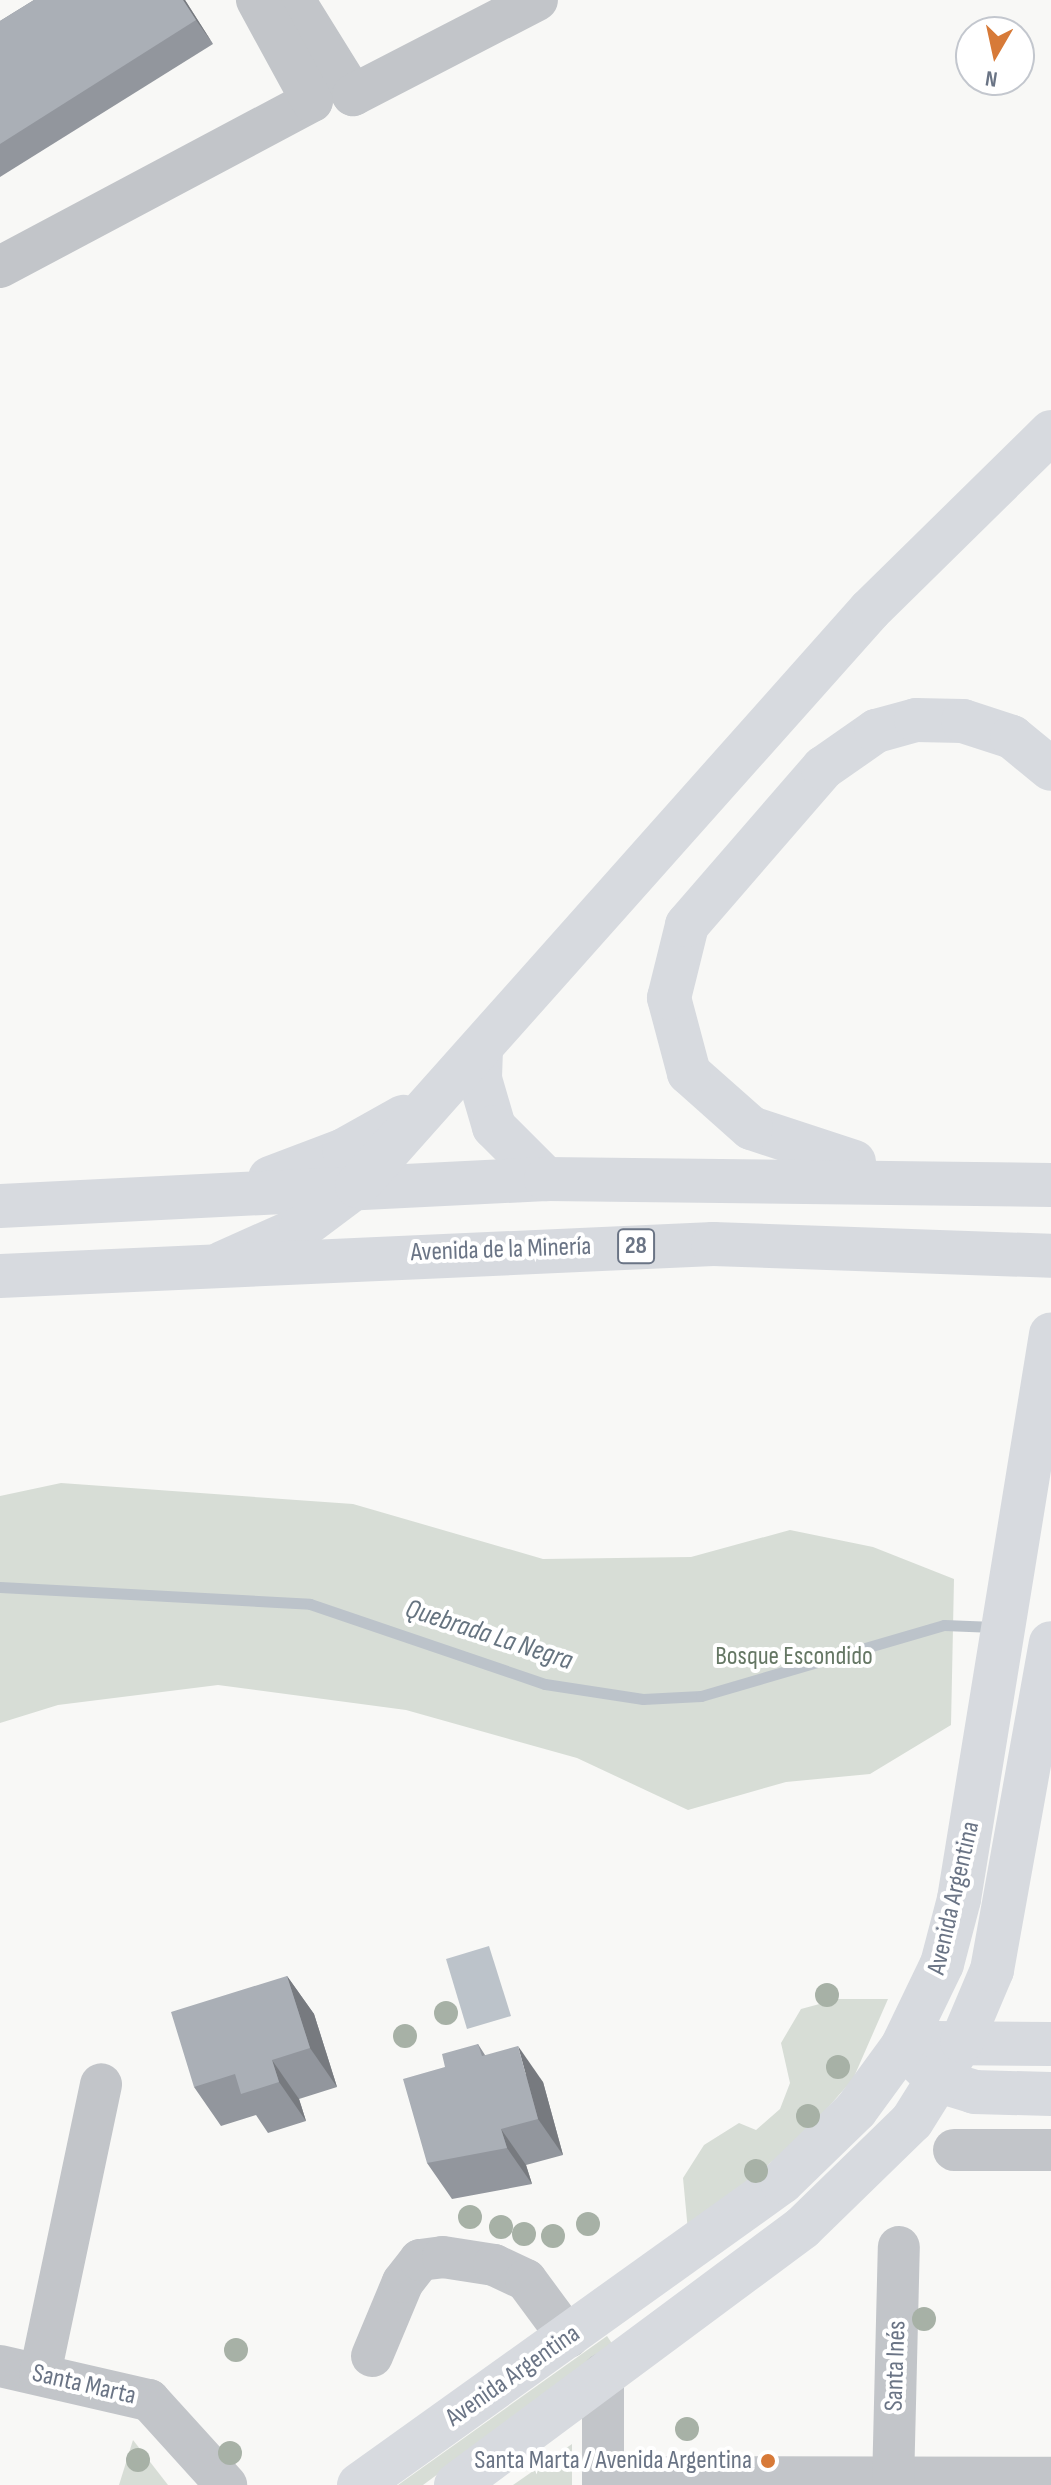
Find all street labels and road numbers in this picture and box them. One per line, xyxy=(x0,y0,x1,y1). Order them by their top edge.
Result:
road number: 28 xyxy=(616,1226,656,1266)
street label: Avenida de la Minería xyxy=(410,1231,592,1269)
street label: Avenida Argentina xyxy=(921,1818,987,1978)
street label: Avenida Argentina xyxy=(440,2318,586,2434)
street label: Santa Inés xyxy=(879,2320,913,2412)
street label: Santa Marta xyxy=(29,2358,139,2412)

